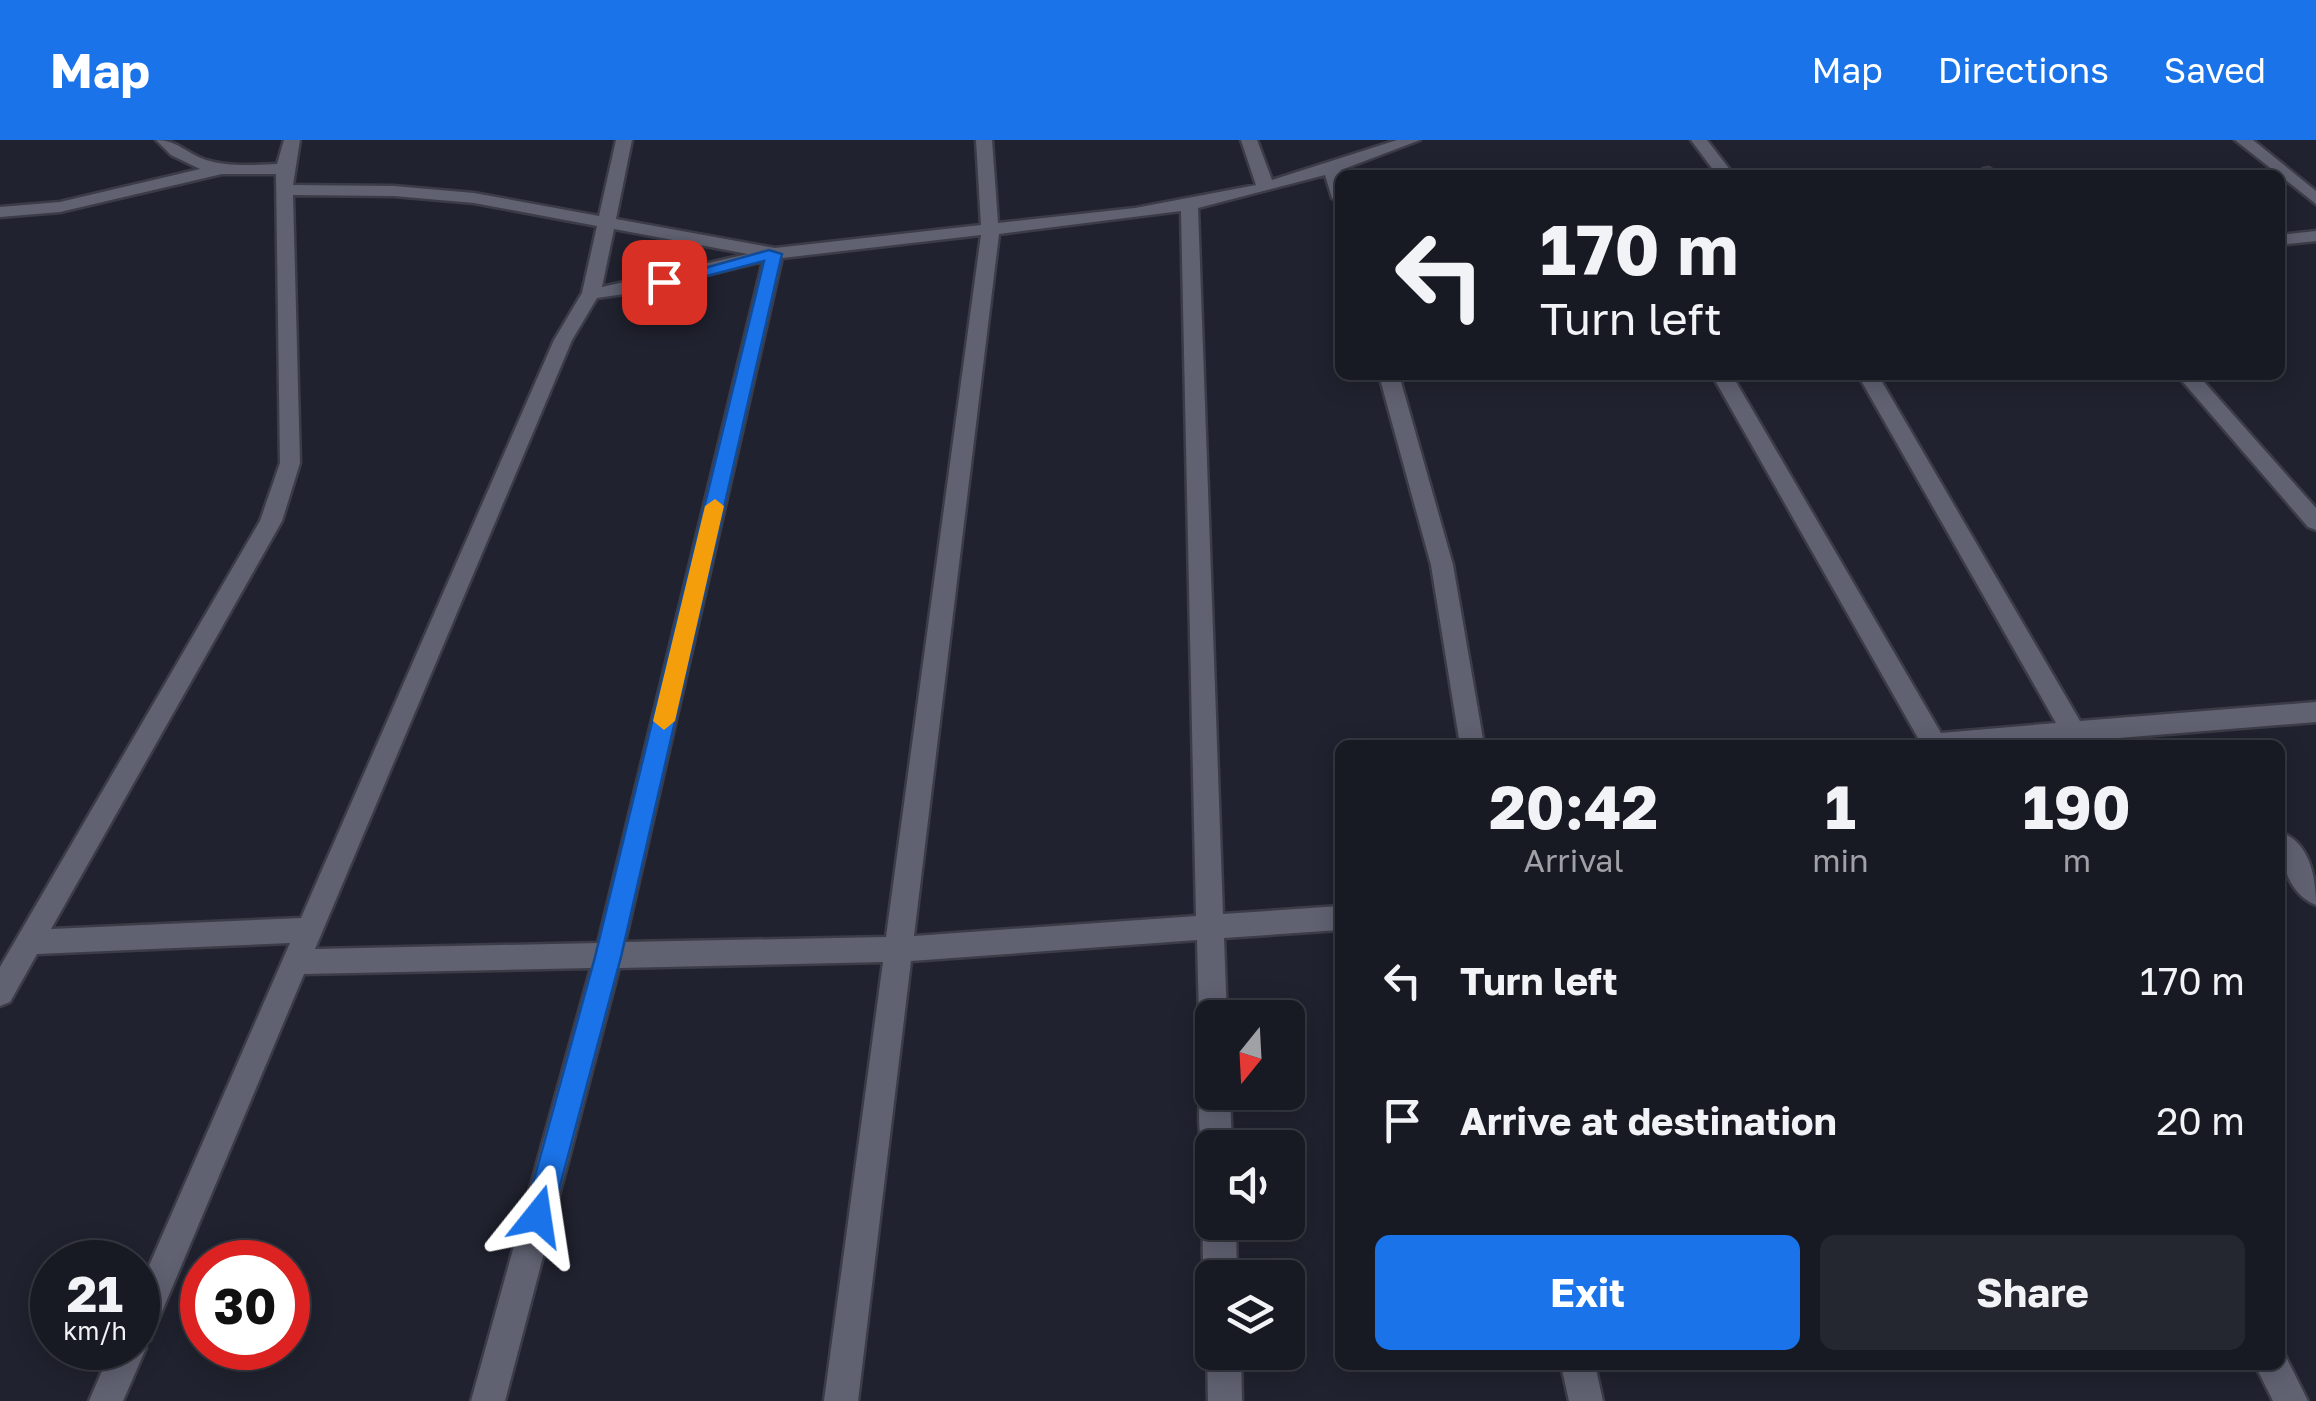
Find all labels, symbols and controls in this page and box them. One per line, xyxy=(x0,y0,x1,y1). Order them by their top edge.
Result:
text: Map xyxy=(50,41,150,99)
text: Map xyxy=(1811,49,1883,91)
text: Directions xyxy=(1938,49,2109,91)
text: Saved xyxy=(2164,49,2266,91)
text: 170 m xyxy=(1540,206,1738,290)
icon: left xyxy=(1375,210,1505,340)
pin xyxy=(622,240,707,325)
icon: arrive xyxy=(637,255,692,310)
text: Turn left xyxy=(1540,291,1722,345)
text: 20:42 xyxy=(1489,770,1658,842)
text: 1 xyxy=(1825,770,1856,842)
text: 190 xyxy=(2023,770,2131,842)
text: Arrival xyxy=(1523,841,1624,879)
text: min xyxy=(1812,841,1869,879)
text: m xyxy=(2063,841,2091,879)
icon: left xyxy=(1375,953,1430,1008)
text: Turn left xyxy=(1460,958,1618,1003)
text: 170 m xyxy=(2140,958,2245,1003)
north arrow xyxy=(1195,1000,1305,1110)
map controls xyxy=(1195,1000,1305,1370)
icon: arrive xyxy=(1375,1093,1430,1148)
text: Arrive at destination xyxy=(1460,1098,1837,1143)
text: 20 m xyxy=(2156,1098,2245,1143)
button: sound xyxy=(1195,1130,1305,1240)
position arrow xyxy=(486,1164,590,1268)
button: Exit xyxy=(1375,1235,1800,1350)
button: Share xyxy=(1820,1235,2245,1350)
speed limit sign: 30 xyxy=(180,1240,310,1370)
button: layers xyxy=(1195,1260,1305,1370)
text: 21 xyxy=(67,1263,123,1323)
text: km/h xyxy=(63,1315,127,1346)

